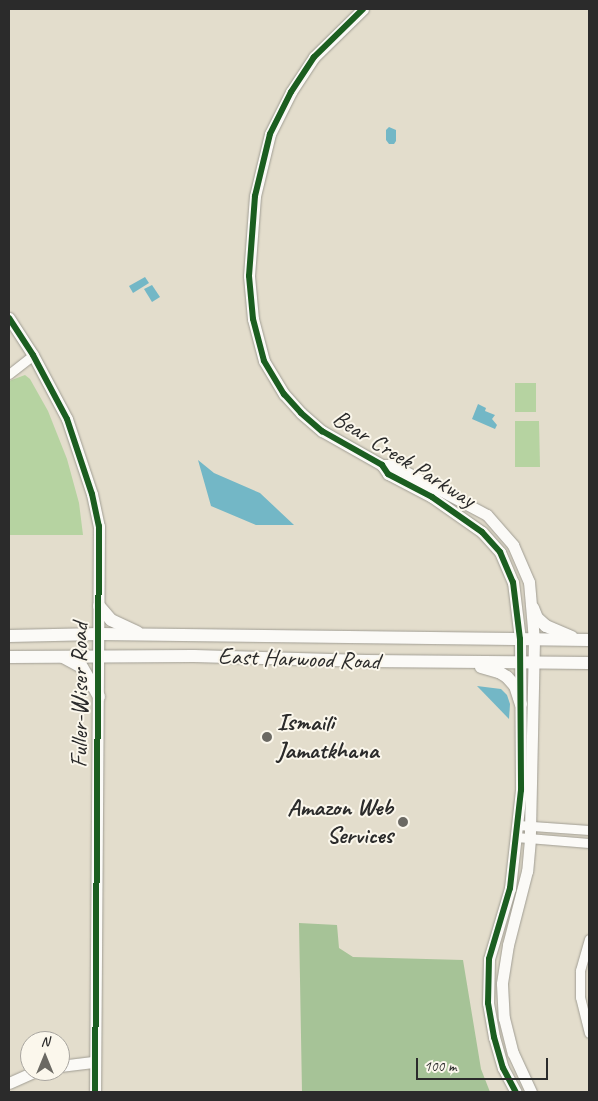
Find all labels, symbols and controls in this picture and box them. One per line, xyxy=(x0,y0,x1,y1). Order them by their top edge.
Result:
street label: Bear Creek Parkway xyxy=(327,404,481,514)
street label: Fuller-Wiser Road xyxy=(66,622,94,768)
street label: East Harwood Road xyxy=(217,642,381,676)
place label: Ismaili Jamatkhana xyxy=(277,709,379,765)
marker: Ismaili Jamatkhana xyxy=(261,731,273,743)
place label: Amazon Web Services xyxy=(287,794,393,850)
marker: Amazon Web Services xyxy=(397,816,409,828)
north arrow xyxy=(20,1031,70,1081)
text: N xyxy=(41,1033,49,1050)
scale bar xyxy=(418,1048,550,1080)
text: 100 m xyxy=(424,1057,456,1076)

